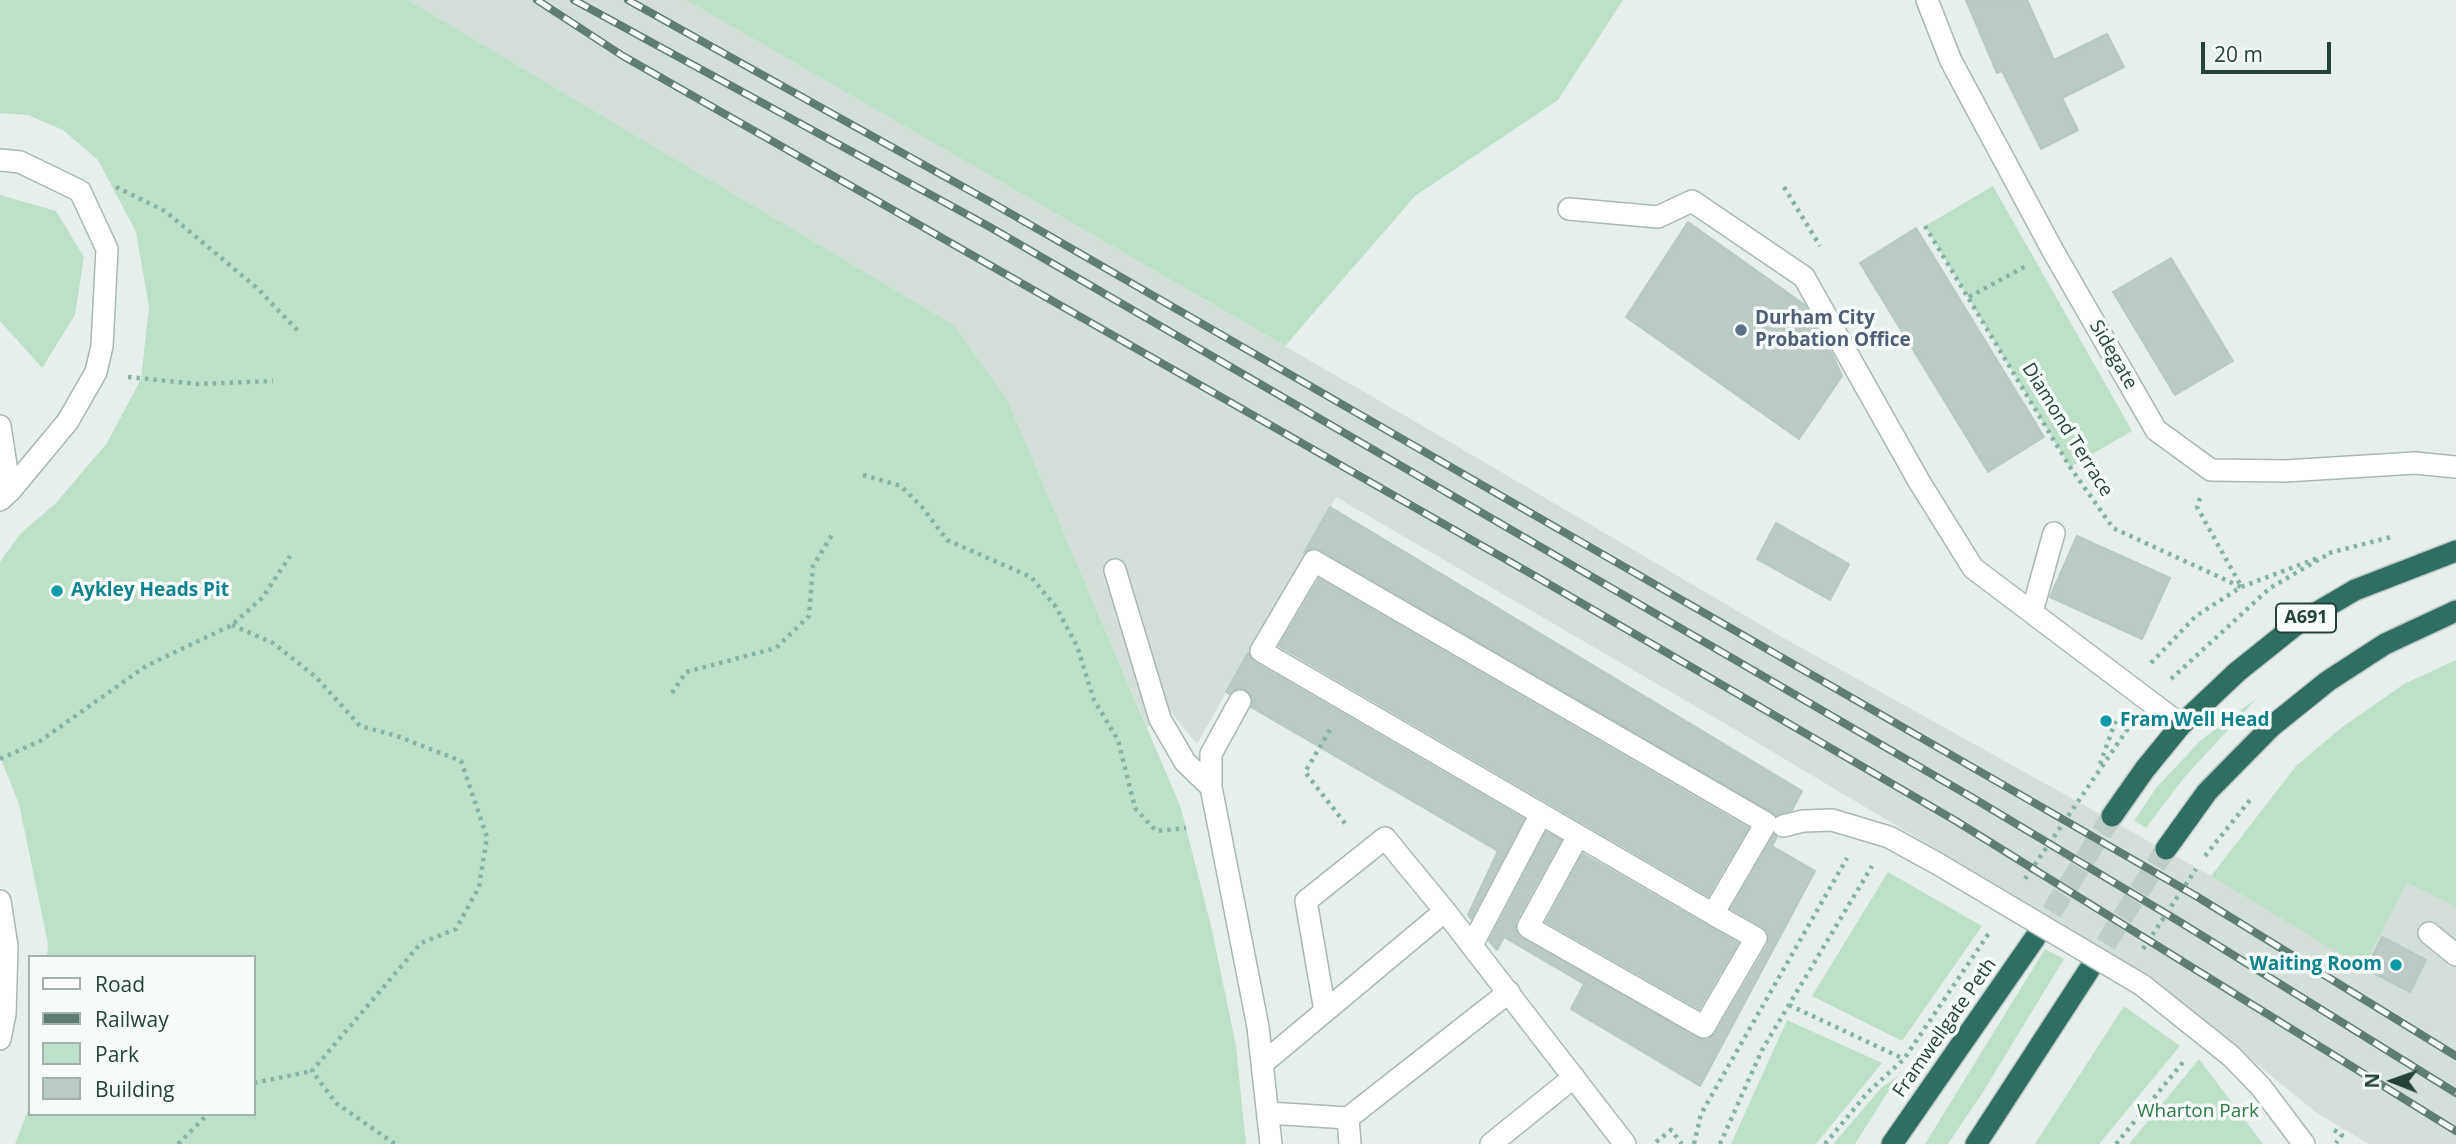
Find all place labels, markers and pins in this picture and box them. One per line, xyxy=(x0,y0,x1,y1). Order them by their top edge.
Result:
place label: Durham City Probation Office xyxy=(1755,308,1911,352)
marker: Durham City Probation Office xyxy=(1733,322,1749,338)
place label: Aykley Heads Pit xyxy=(71,580,229,602)
marker: Aykley Heads Pit xyxy=(49,583,65,599)
place label: Fram Well Head xyxy=(2120,710,2270,732)
marker: Fram Well Head xyxy=(2098,713,2114,729)
place label: Waiting Room xyxy=(2249,954,2382,976)
marker: Waiting Room xyxy=(2388,957,2404,973)

